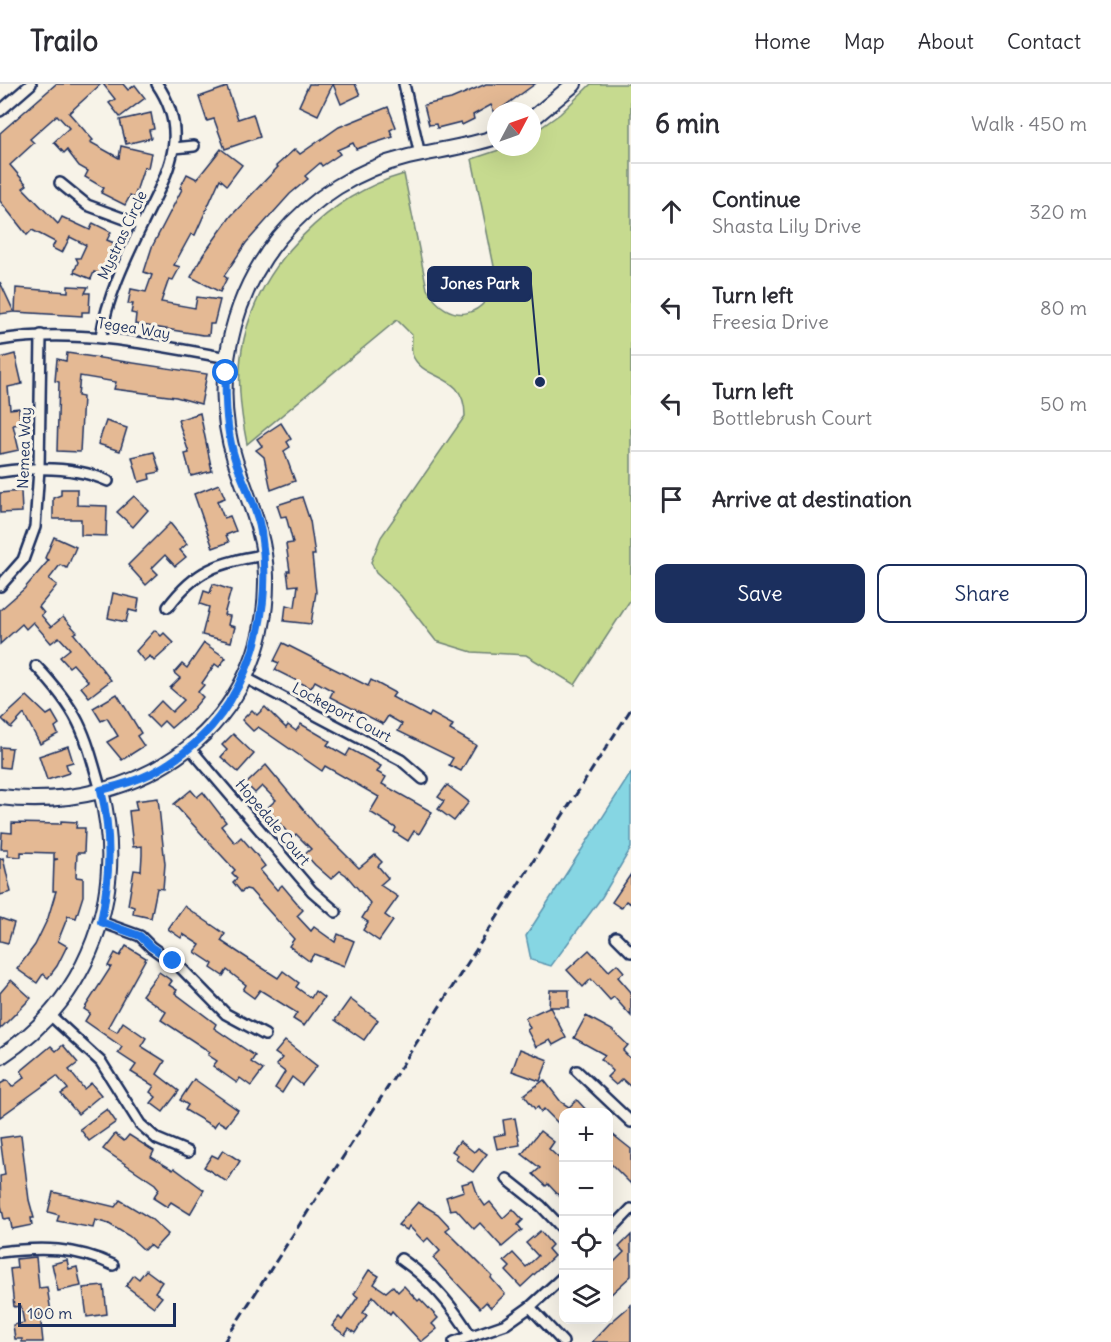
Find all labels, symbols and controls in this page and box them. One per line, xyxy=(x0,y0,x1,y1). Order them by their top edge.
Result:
text: Trailo xyxy=(30,23,98,59)
text: Home xyxy=(754,28,811,55)
text: Map xyxy=(844,28,885,55)
text: About xyxy=(918,28,974,55)
text: Contact xyxy=(1007,28,1081,55)
north arrow xyxy=(487,102,541,156)
text: 6 min xyxy=(655,107,720,140)
text: Walk · 450 m xyxy=(971,111,1087,136)
text: Continue xyxy=(712,185,801,213)
street label: Mystras Circle xyxy=(93,188,151,282)
icon: ahead xyxy=(655,195,688,228)
text: 320 m xyxy=(1029,199,1087,224)
text: Shasta Lily Drive xyxy=(712,213,861,238)
callout: Jones Park xyxy=(428,267,531,301)
text: Jones Park xyxy=(440,273,520,293)
text: Turn left xyxy=(712,281,793,309)
icon: left xyxy=(655,291,688,324)
text: 80 m xyxy=(1040,295,1087,320)
text: Freesia Drive xyxy=(712,309,829,334)
street label: Tegea Way xyxy=(96,313,172,343)
route start xyxy=(212,359,238,385)
text: Turn left xyxy=(712,377,793,405)
icon: left xyxy=(655,387,688,420)
text: 50 m xyxy=(1040,391,1087,416)
text: Bottlebrush Court xyxy=(712,405,872,430)
street label: Nemea Way xyxy=(13,407,35,489)
icon: arrive xyxy=(655,483,688,516)
text: Arrive at destination xyxy=(712,485,912,513)
button: Save xyxy=(655,564,865,623)
button: Share xyxy=(877,564,1087,623)
street label: Lockeport Court xyxy=(289,678,395,746)
street label: Hopedale Court xyxy=(232,775,314,869)
route end xyxy=(159,947,185,973)
map controls xyxy=(559,1108,613,1324)
button: + xyxy=(559,1108,613,1162)
button: − xyxy=(559,1162,613,1216)
button: locate xyxy=(559,1216,613,1270)
button: layers xyxy=(559,1270,613,1324)
scale bar xyxy=(18,1300,176,1328)
text: 100 m xyxy=(27,1303,72,1323)

